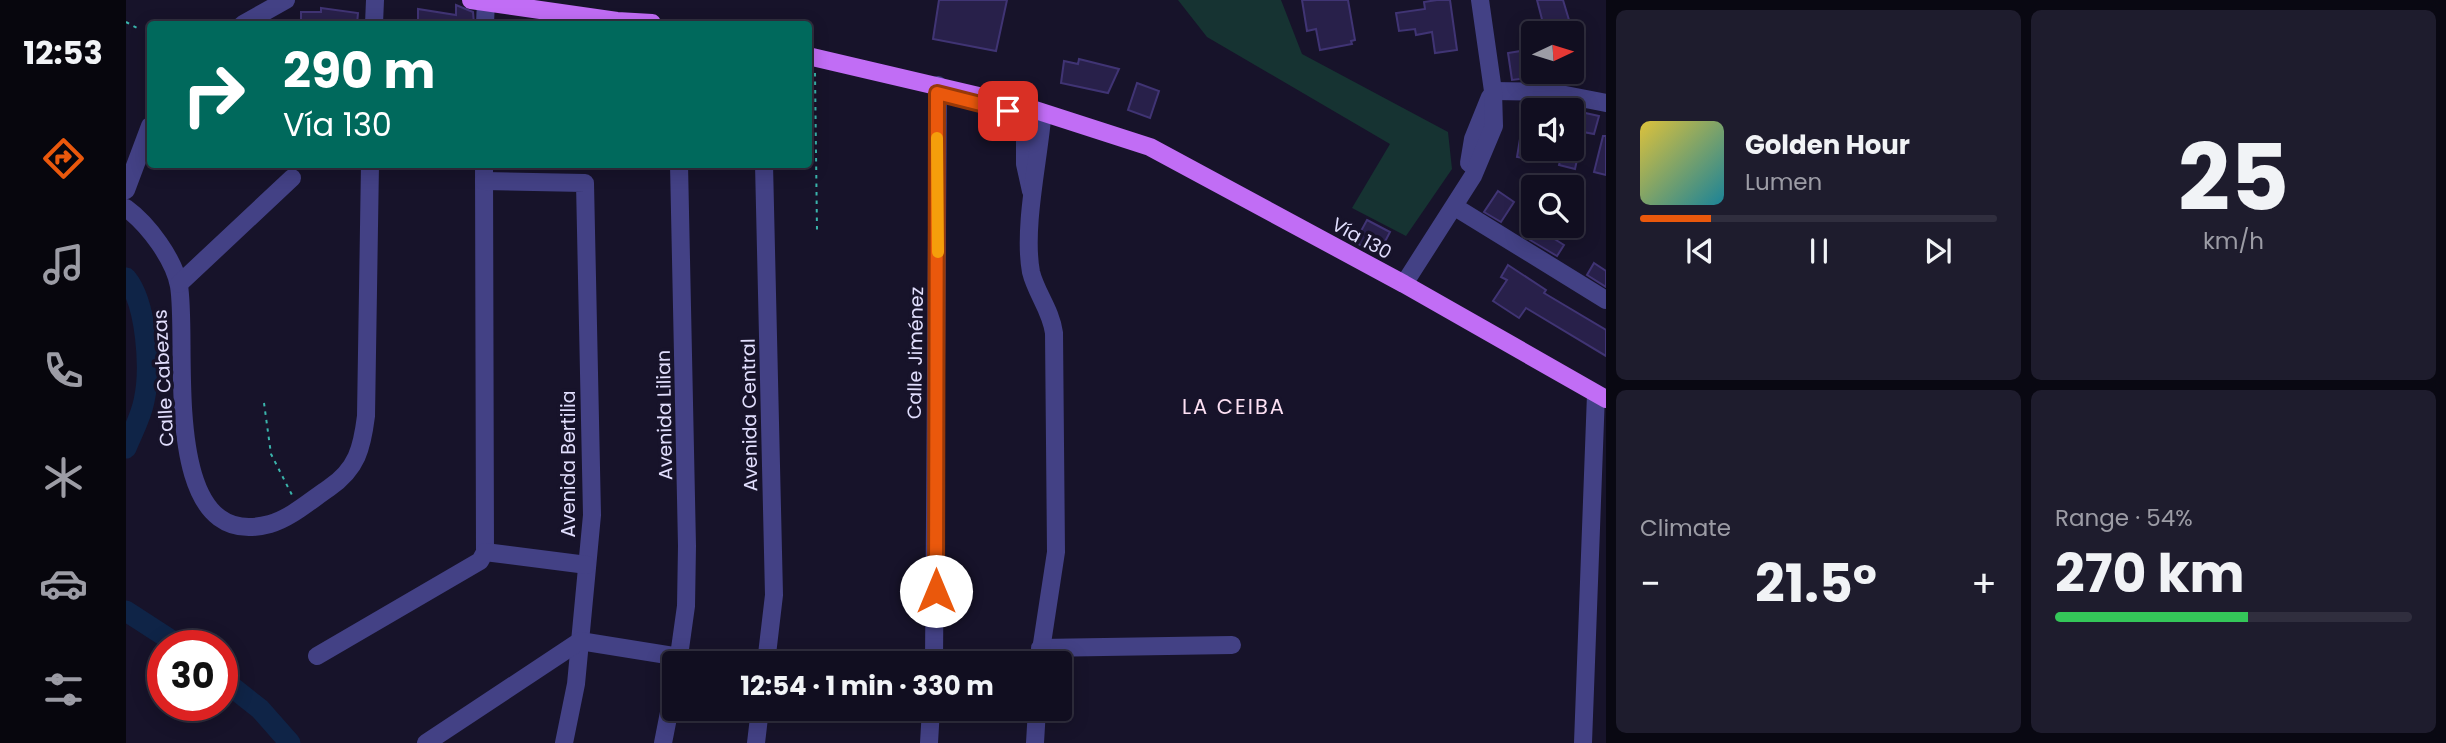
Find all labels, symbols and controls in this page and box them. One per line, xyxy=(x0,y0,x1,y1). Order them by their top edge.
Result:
north arrow xyxy=(1521,21,1584,84)
map controls xyxy=(1521,21,1584,238)
text: 12:53 xyxy=(23,30,103,75)
text: 290 m xyxy=(283,37,435,105)
icon: right xyxy=(168,49,259,140)
pin xyxy=(978,81,1038,141)
icon: arrive xyxy=(989,92,1027,130)
button: sound xyxy=(1521,98,1584,161)
text: Vía 130 xyxy=(283,102,392,147)
text: 25 xyxy=(2178,114,2289,242)
text: Golden Hour xyxy=(1745,127,1910,163)
icon: directions xyxy=(39,134,88,183)
text: Lumen xyxy=(1745,166,1822,198)
button: search xyxy=(1521,175,1584,238)
street label: Vía 130 xyxy=(1327,211,1397,266)
text: km/h xyxy=(2203,225,2264,257)
icon: previous xyxy=(1681,232,1719,270)
icon: pause xyxy=(1800,232,1838,270)
icon: next xyxy=(1919,232,1957,270)
icon: music xyxy=(39,240,88,289)
street label: Calle Jiménez xyxy=(901,287,930,419)
street label: Calle Cabezas xyxy=(146,309,181,447)
street label: Avenida Central xyxy=(735,338,764,492)
icon: phone xyxy=(39,346,88,395)
street label: Avenida Lilian xyxy=(650,350,679,480)
street label: Avenida Bertilia xyxy=(555,390,582,538)
district label: LA CEIBA xyxy=(1182,392,1286,421)
icon: climate xyxy=(39,453,88,502)
text: Range · 54% xyxy=(2055,502,2193,534)
text: Climate xyxy=(1640,512,1731,544)
text: 270 km xyxy=(2055,537,2245,610)
text: 21.5° xyxy=(1755,547,1877,620)
position arrow xyxy=(899,554,973,628)
text: − xyxy=(1640,557,1661,610)
text: + xyxy=(1971,557,1997,610)
icon: car xyxy=(39,559,88,608)
speed limit sign: 30 xyxy=(147,630,238,721)
icon: filters xyxy=(39,665,88,714)
text: 12:54 · 1 min · 330 m xyxy=(740,668,994,704)

